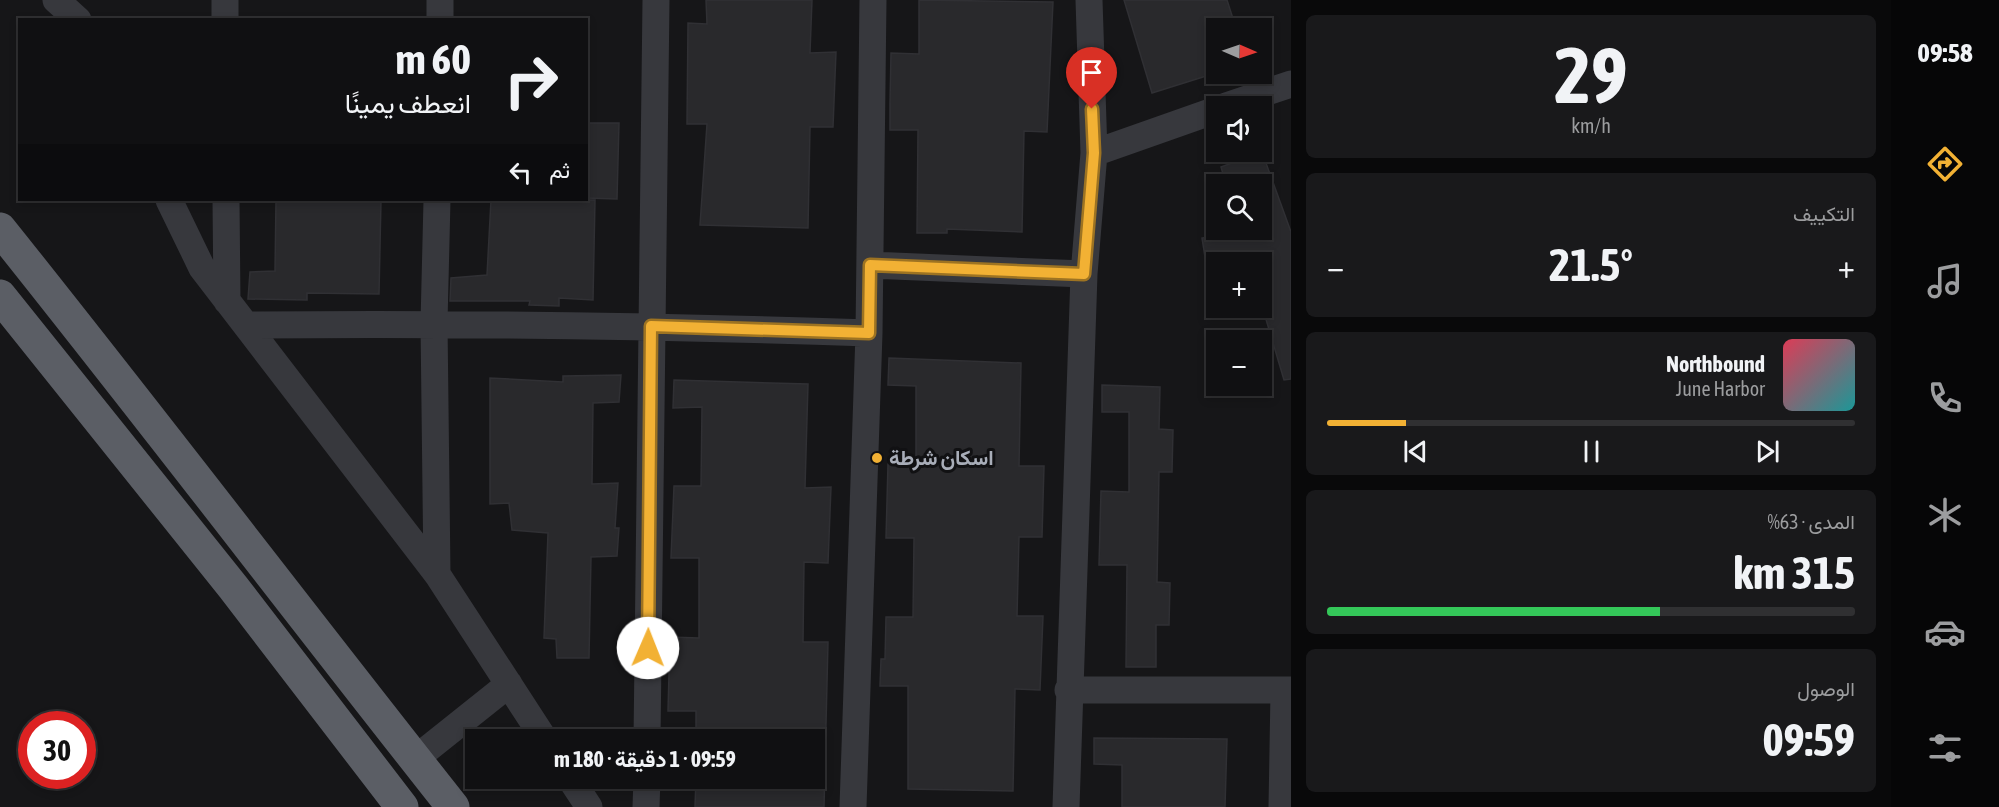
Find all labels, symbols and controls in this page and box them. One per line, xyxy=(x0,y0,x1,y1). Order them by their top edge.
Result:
north arrow xyxy=(1206,18,1272,84)
map controls xyxy=(1206,18,1272,396)
text: 29 xyxy=(1554,30,1628,120)
text: 60 m xyxy=(396,35,471,83)
text: 09:58 xyxy=(1917,37,1973,68)
icon: right xyxy=(492,42,570,120)
pin xyxy=(1066,47,1117,109)
icon: arrive xyxy=(1075,56,1108,89)
text: انعطف يمينًا xyxy=(345,88,471,119)
button: sound xyxy=(1206,96,1272,162)
text: km/h xyxy=(1571,114,1611,137)
icon: directions xyxy=(1924,143,1966,185)
icon: left xyxy=(504,156,537,189)
text: ثم xyxy=(549,157,570,183)
button: search xyxy=(1206,174,1272,240)
text: التكييف xyxy=(1793,202,1855,225)
text: 21.5° xyxy=(1549,239,1633,291)
text: − xyxy=(1327,247,1344,285)
text: + xyxy=(1838,247,1855,285)
button: + xyxy=(1206,252,1272,318)
icon: music xyxy=(1924,260,1966,302)
button: − xyxy=(1206,330,1272,396)
text: Northbound xyxy=(1666,351,1765,377)
text: June Harbor xyxy=(1676,377,1765,400)
icon: phone xyxy=(1924,377,1966,419)
icon: previous xyxy=(1399,435,1432,468)
icon: pause xyxy=(1575,435,1608,468)
icon: next xyxy=(1751,435,1784,468)
place label: اسكان شرطة xyxy=(889,445,994,471)
marker: اسكان شرطة xyxy=(870,451,884,465)
icon: climate xyxy=(1924,494,1966,536)
text: المدى · 63% xyxy=(1767,510,1855,533)
text: 315 km xyxy=(1733,547,1855,599)
icon: car xyxy=(1924,611,1966,653)
position arrow xyxy=(616,616,680,680)
text: الوصول xyxy=(1797,677,1855,700)
speed limit sign: 30 xyxy=(18,711,96,789)
text: 09:59 xyxy=(1762,714,1855,766)
icon: filters xyxy=(1924,727,1966,769)
text: 09:59 · 1 دقيقة · 180 m xyxy=(554,746,736,772)

